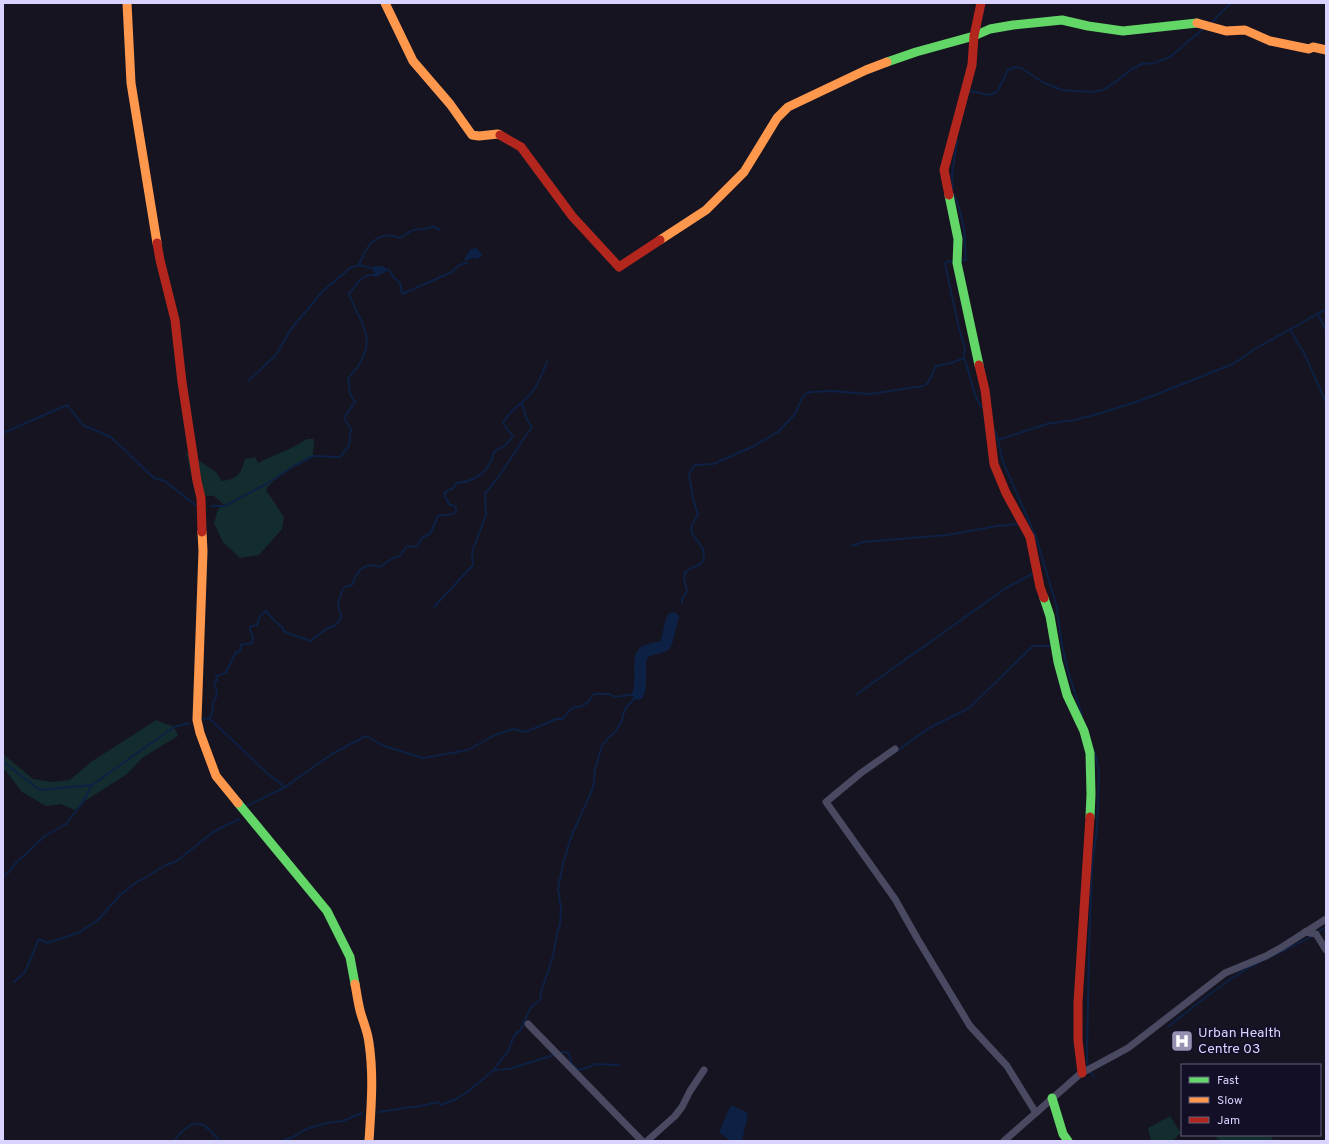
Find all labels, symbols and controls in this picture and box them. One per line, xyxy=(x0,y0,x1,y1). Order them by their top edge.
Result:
place label: Urban Health Centre 03 xyxy=(1198,1025,1281,1058)
hospital icon: Urban Health Centre 03 xyxy=(1169,1028,1195,1054)
legend xyxy=(1181,1064,1321,1136)
text: Fast xyxy=(1217,1073,1239,1089)
text: Slow xyxy=(1217,1093,1243,1109)
text: Jam xyxy=(1217,1113,1240,1129)

